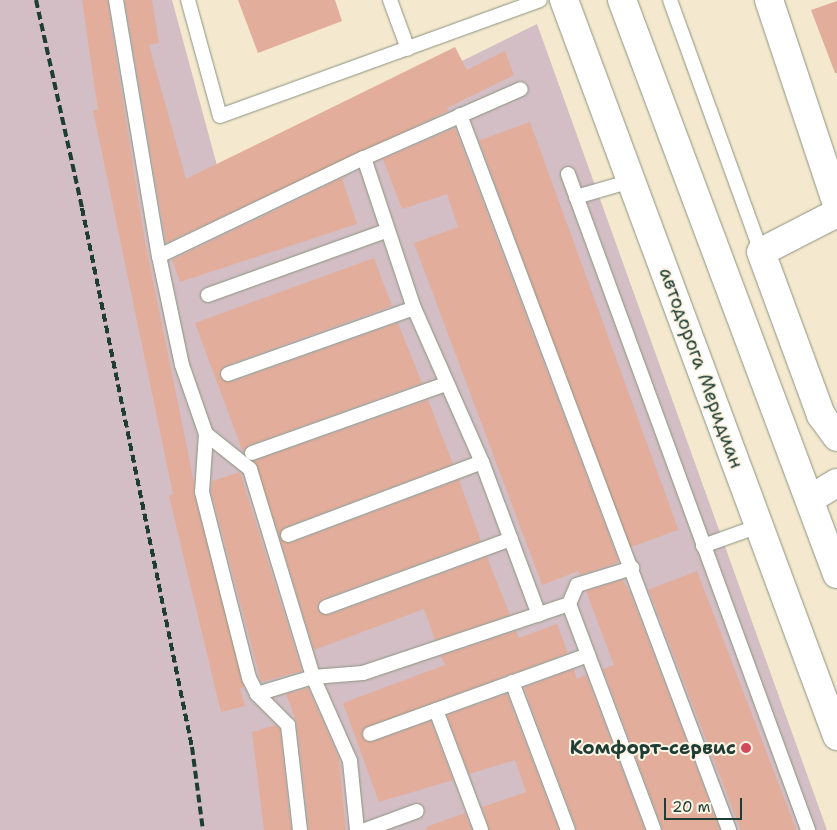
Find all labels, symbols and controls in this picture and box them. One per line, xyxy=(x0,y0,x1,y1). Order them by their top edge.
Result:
street label: автодорога Меридиан xyxy=(654,265,748,471)
place label: Комфорт-сервис xyxy=(570,737,736,759)
marker: Комфорт-сервис xyxy=(740,742,752,754)
scale bar xyxy=(667,788,744,820)
text: 20 m xyxy=(672,797,711,817)

